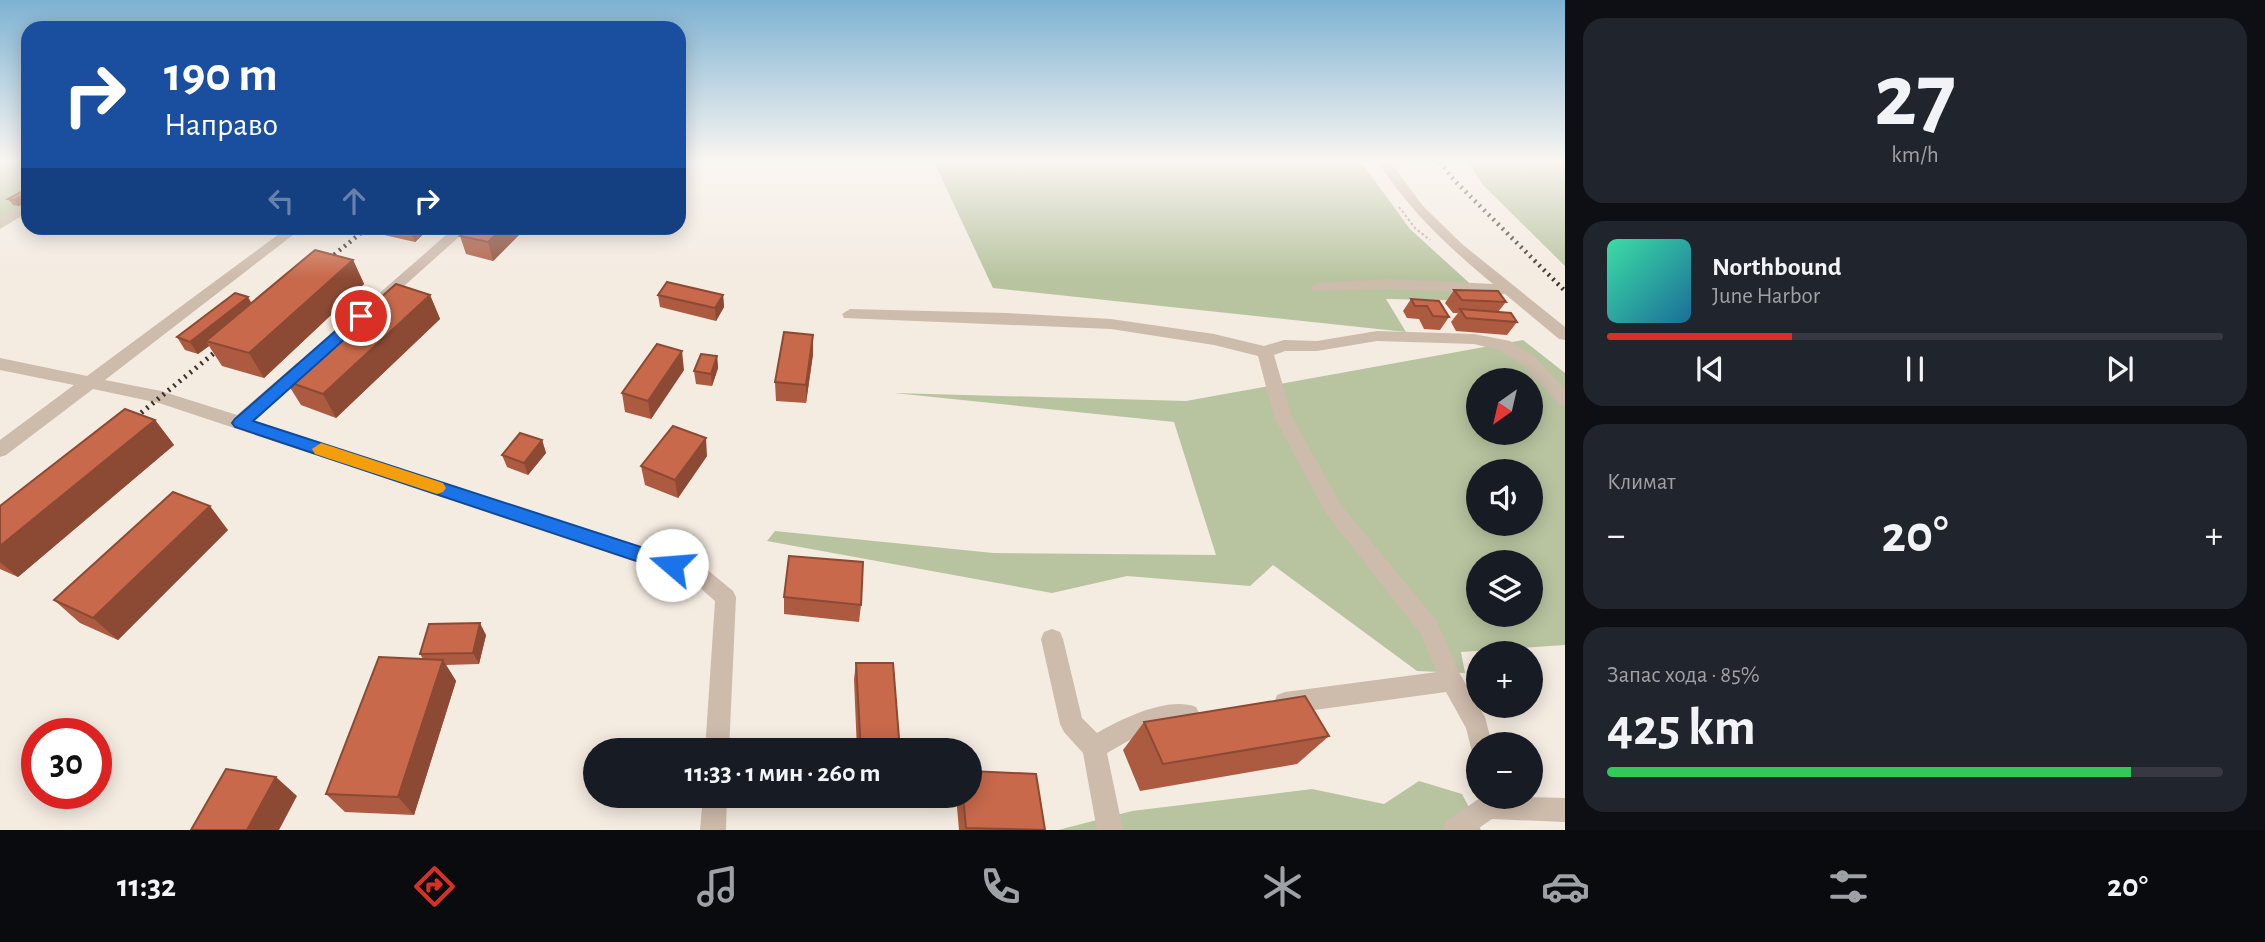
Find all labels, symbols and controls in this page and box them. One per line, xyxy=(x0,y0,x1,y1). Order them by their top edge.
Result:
icon: right xyxy=(49,49,140,140)
text: 190 m xyxy=(164,51,278,100)
text: 27 xyxy=(1874,51,1956,142)
text: Направо xyxy=(164,109,278,141)
text: km/h xyxy=(1891,144,1939,167)
icon: left xyxy=(262,182,300,220)
icon: ahead xyxy=(335,182,373,220)
icon: right xyxy=(408,182,446,220)
text: Northbound xyxy=(1712,254,1841,280)
text: June Harbor xyxy=(1712,285,1820,308)
pin xyxy=(331,286,391,346)
icon: arrive xyxy=(342,297,380,335)
icon: previous xyxy=(1691,350,1729,388)
icon: pause xyxy=(1896,350,1934,388)
icon: next xyxy=(2101,350,2139,388)
north arrow xyxy=(1466,368,1544,444)
map controls xyxy=(1466,368,1543,809)
button: sound xyxy=(1466,459,1543,536)
text: Климат xyxy=(1607,471,1676,494)
text: 20° xyxy=(1882,509,1948,561)
text: − xyxy=(1607,517,1625,555)
text: + xyxy=(2205,517,2223,555)
position arrow xyxy=(635,528,709,602)
button: layers xyxy=(1466,550,1543,627)
button: + xyxy=(1466,641,1543,718)
text: Запас хода · 85% xyxy=(1607,664,1760,687)
text: 425 km xyxy=(1607,702,1756,754)
speed limit sign: 30 xyxy=(21,718,112,809)
button: − xyxy=(1466,732,1543,809)
text: 11:33 · 1 мин · 260 m xyxy=(685,760,880,786)
icon: directions xyxy=(410,862,459,911)
icon: music xyxy=(693,862,742,911)
icon: phone xyxy=(976,862,1025,911)
icon: climate xyxy=(1258,862,1307,911)
icon: car xyxy=(1541,862,1590,911)
icon: filters xyxy=(1824,862,1873,911)
text: 11:32 xyxy=(117,870,176,902)
text: 20° xyxy=(2107,870,2148,902)

